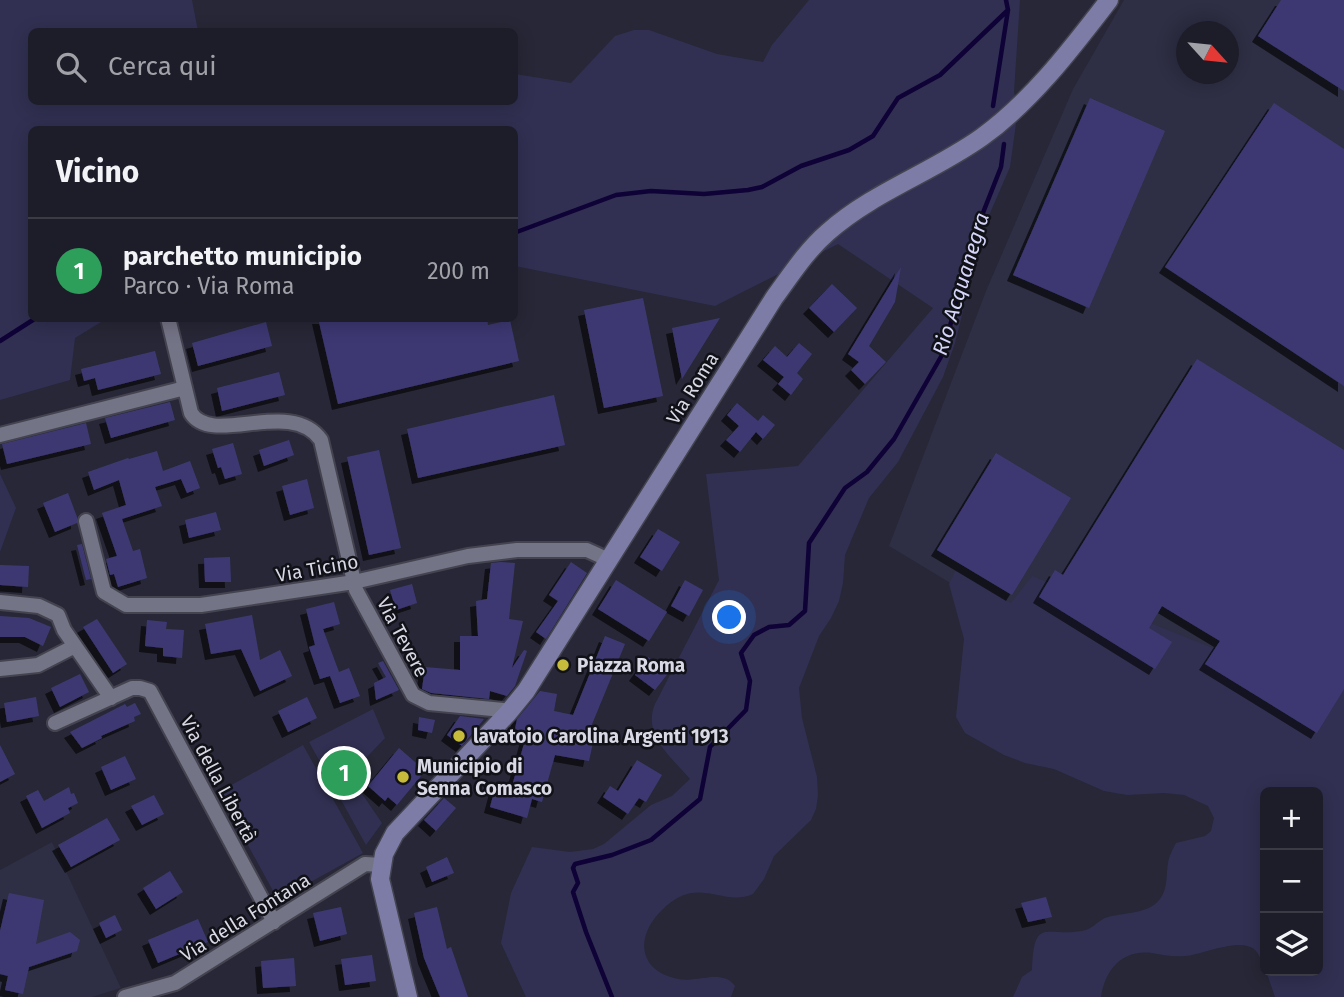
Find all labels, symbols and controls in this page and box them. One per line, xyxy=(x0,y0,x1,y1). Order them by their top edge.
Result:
north arrow xyxy=(1176,21,1239,84)
search box xyxy=(28,28,518,105)
icon: search xyxy=(52,48,90,86)
text: Cerca qui xyxy=(108,51,217,82)
text: Vicino xyxy=(56,154,139,190)
water label: Rio Acquanegra xyxy=(927,209,995,359)
text: parchetto municipio xyxy=(123,241,362,272)
text: 1 xyxy=(74,257,84,285)
text: 200 m xyxy=(427,257,490,285)
text: Parco · Via Roma xyxy=(123,272,295,300)
street label: Via Roma xyxy=(661,348,723,428)
street label: Via Ticino xyxy=(274,550,360,587)
street label: Via Tevere xyxy=(372,593,433,681)
your location xyxy=(712,600,746,634)
place label: Piazza Roma xyxy=(577,654,685,677)
marker: Piazza Roma xyxy=(555,657,571,673)
street label: Via della Libertà xyxy=(175,712,262,847)
place label: lavatoio Carolina Argenti 1913 xyxy=(473,725,729,748)
marker: lavatoio Carolina Argenti 1913 xyxy=(451,728,467,744)
pin: 1 xyxy=(321,747,367,799)
place label: Municipio di Senna Comasco xyxy=(417,755,552,800)
marker: Municipio di Senna Comasco xyxy=(395,769,411,785)
map controls xyxy=(1260,787,1323,976)
button: + xyxy=(1260,787,1323,850)
button: − xyxy=(1260,850,1323,913)
street label: Via della Fontana xyxy=(176,868,314,967)
button: layers xyxy=(1260,913,1323,976)

